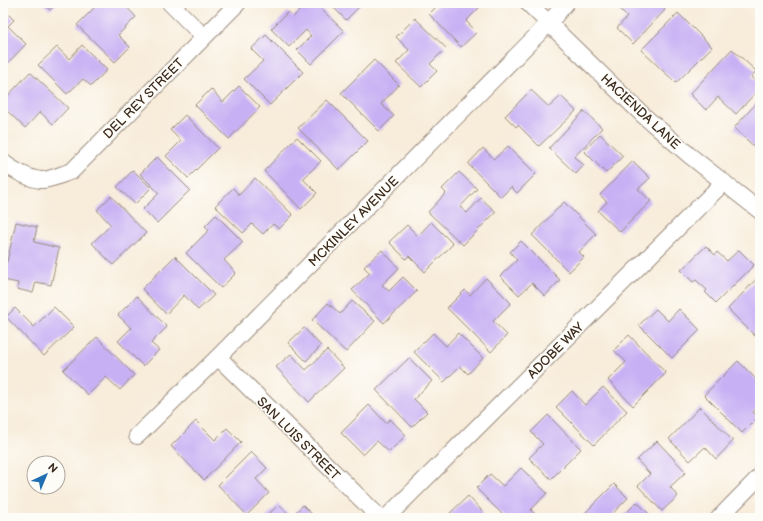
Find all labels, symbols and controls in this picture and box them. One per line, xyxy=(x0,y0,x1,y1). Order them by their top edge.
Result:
street label: DEL REY STREET xyxy=(100,55,187,142)
street label: HACIENDA LANE xyxy=(597,71,684,153)
street label: MCKINLEY AVENUE xyxy=(305,173,402,270)
street label: ADOBE WAY xyxy=(524,319,587,382)
street label: SAN LUIS STREET xyxy=(253,394,343,484)
north arrow xyxy=(26,455,66,495)
text: N xyxy=(45,461,60,476)

